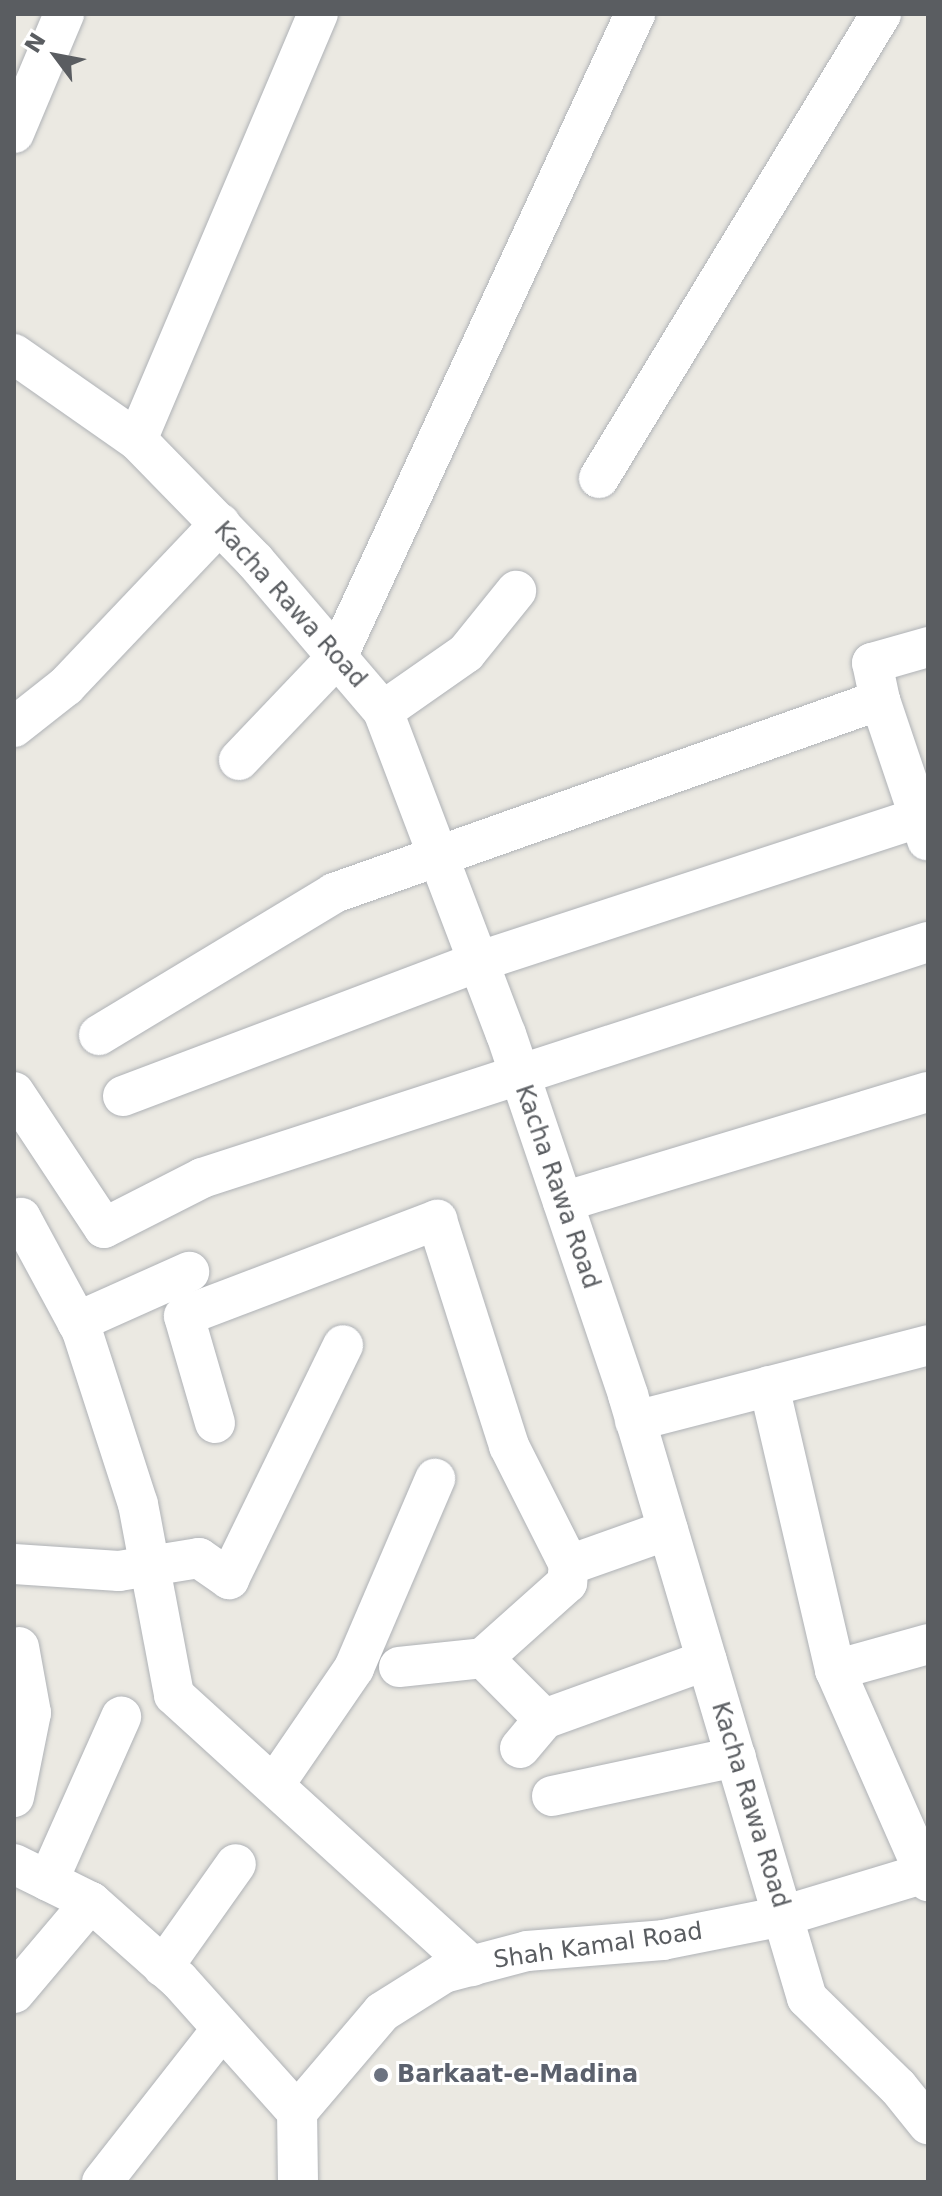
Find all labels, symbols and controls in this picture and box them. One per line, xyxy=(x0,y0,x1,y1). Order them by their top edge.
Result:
north arrow xyxy=(16,16,96,96)
text: N xyxy=(20,29,51,57)
street label: Kacha Rawa Road xyxy=(208,516,372,694)
street label: Kacha Rawa Road xyxy=(509,1081,605,1293)
street label: Kacha Rawa Road xyxy=(705,1699,795,1911)
street label: Shah Kamal Road xyxy=(492,1917,704,1975)
place label: Barkaat-e-Madina xyxy=(397,2061,638,2089)
marker: Barkaat-e-Madina xyxy=(372,2066,390,2084)

